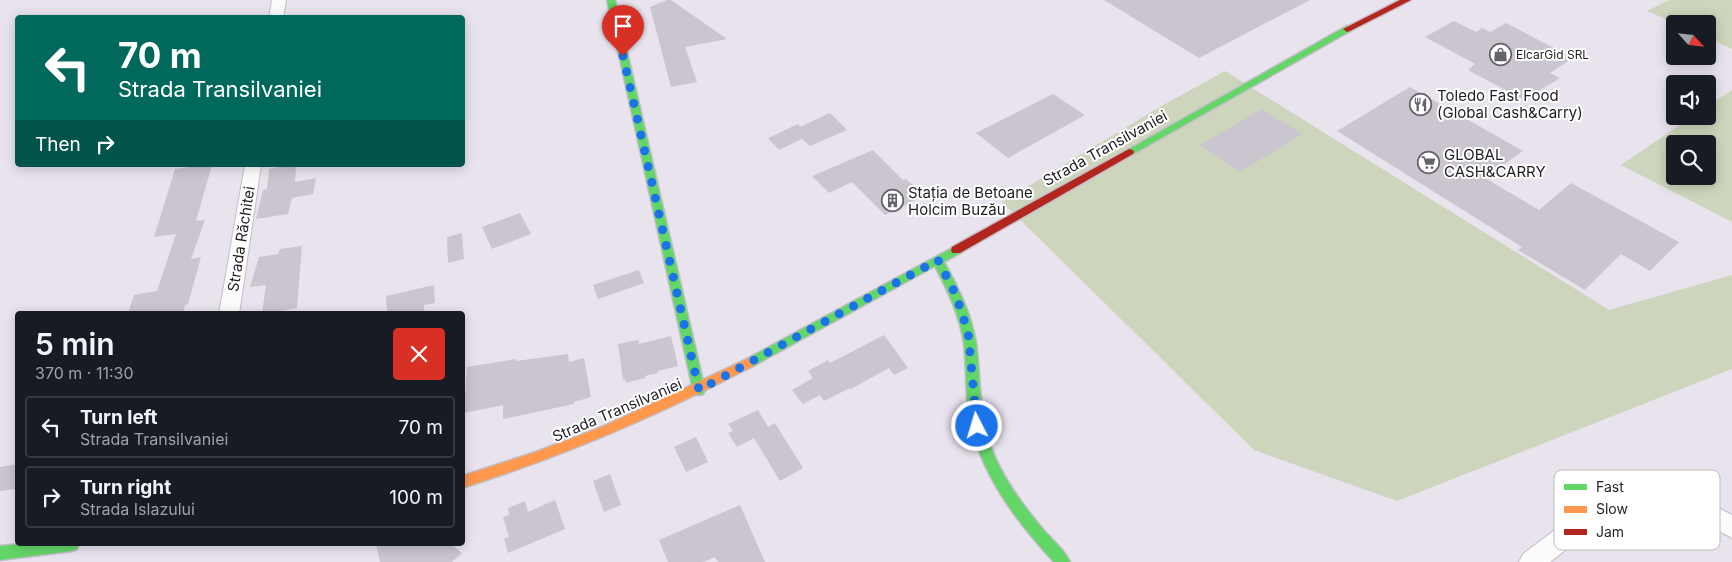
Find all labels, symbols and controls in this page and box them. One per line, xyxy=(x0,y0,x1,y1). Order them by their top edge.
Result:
pin xyxy=(602,5,644,56)
icon: arrive xyxy=(609,12,637,40)
north arrow xyxy=(1666,15,1716,65)
map controls xyxy=(1666,15,1716,185)
text: 70 m xyxy=(118,34,202,76)
icon: left xyxy=(35,35,100,100)
shop icon: ElcarGid SRL xyxy=(1488,42,1512,66)
place label: ElcarGid SRL xyxy=(1516,47,1589,62)
button: sound xyxy=(1666,75,1716,125)
text: Strada Transilvaniei xyxy=(118,76,322,102)
place label: Toledo Fast Food (Global Cash&Carry) xyxy=(1437,86,1583,122)
restaurant icon: Toledo Fast Food (Global Cash&Carry) xyxy=(1409,92,1433,116)
street label: Strada Transilvaniei xyxy=(1040,106,1170,190)
icon: right xyxy=(91,130,119,158)
text: Then xyxy=(35,133,81,156)
button: search xyxy=(1666,135,1716,185)
place label: GLOBAL CASH&CARRY xyxy=(1444,145,1546,181)
supermarket icon: GLOBAL CASH&CARRY xyxy=(1416,151,1440,175)
place label: Stația de Betoane Holcim Buzău xyxy=(908,183,1033,219)
street label: Strada Răchitei xyxy=(223,185,259,293)
building icon: Stația de Betoane Holcim Buzău xyxy=(880,189,904,213)
text: 5 min xyxy=(35,326,115,362)
button: close xyxy=(393,328,445,380)
text: 370 m · 11:30 xyxy=(35,363,134,383)
street label: Strada Transilvaniei xyxy=(549,374,685,446)
position arrow xyxy=(950,399,1002,451)
text: Turn left xyxy=(80,406,158,429)
icon: left xyxy=(37,413,65,441)
text: 70 m xyxy=(399,416,443,439)
text: Strada Transilvaniei xyxy=(80,429,228,449)
legend xyxy=(1554,470,1720,550)
text: Turn right xyxy=(80,476,171,499)
text: Fast xyxy=(1596,478,1624,495)
icon: right xyxy=(37,483,65,511)
text: 100 m xyxy=(389,486,443,509)
text: Strada Islazului xyxy=(80,499,195,519)
text: Slow xyxy=(1596,500,1628,517)
text: Jam xyxy=(1596,523,1624,540)

